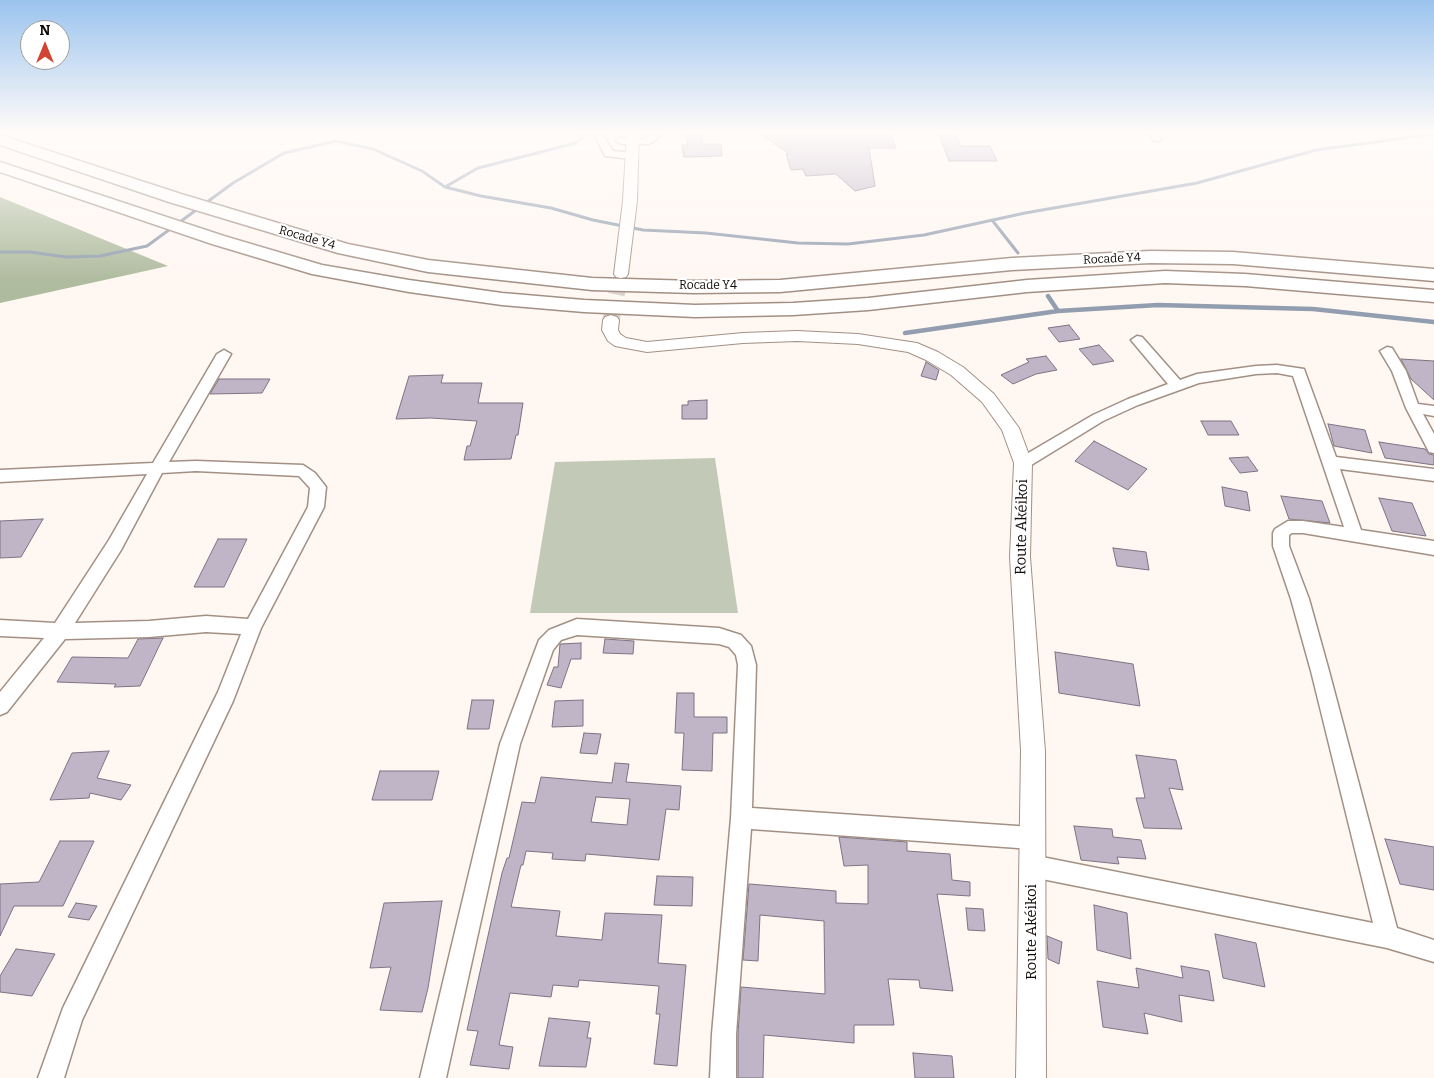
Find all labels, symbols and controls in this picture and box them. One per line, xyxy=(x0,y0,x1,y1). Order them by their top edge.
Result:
north arrow xyxy=(20,20,70,70)
text: N xyxy=(40,22,50,39)
street label: Rocade Y4 xyxy=(277,223,337,253)
street label: Rocade Y4 xyxy=(1083,250,1141,268)
street label: Rocade Y4 xyxy=(679,279,737,293)
street label: Route Akéikoi xyxy=(1012,479,1032,575)
street label: Route Akéikoi xyxy=(1023,884,1041,980)

